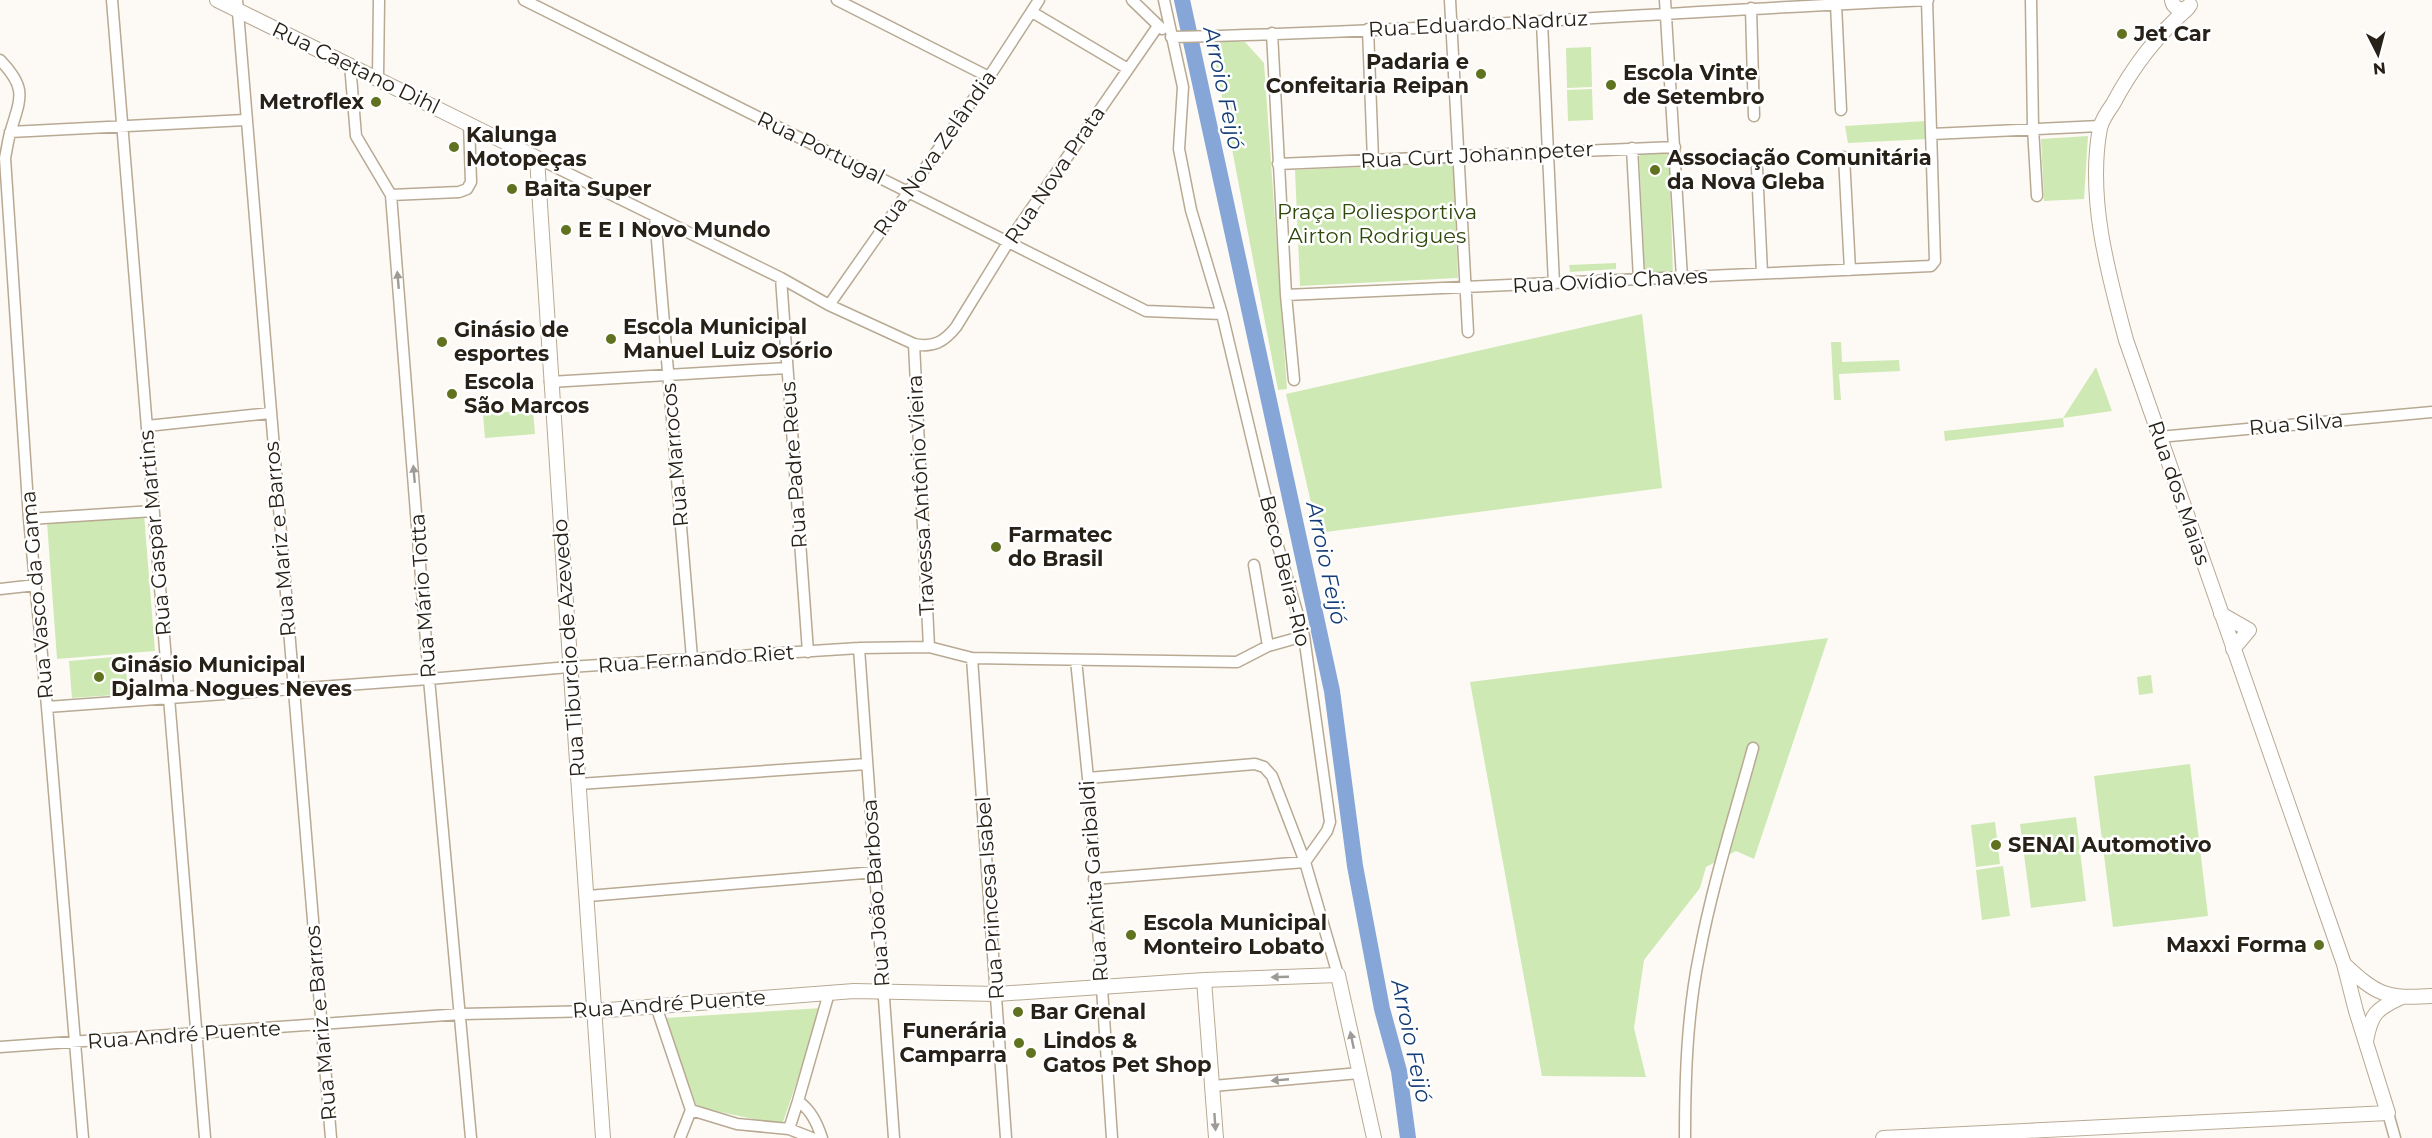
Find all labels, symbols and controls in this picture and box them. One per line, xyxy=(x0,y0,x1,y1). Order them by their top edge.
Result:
street label: Rua Eduardo Nadruz xyxy=(1368,5,1588,42)
street label: Rua Caetano Dihl xyxy=(268,16,444,119)
place label: Jet Car xyxy=(2133,21,2211,46)
water label: Arroio Feijó xyxy=(1197,22,1250,152)
north arrow xyxy=(2348,24,2408,84)
marker: Jet Car xyxy=(2115,27,2129,41)
place label: Padaria e Confeitaria Reipan xyxy=(1266,49,1469,98)
text: N xyxy=(2372,58,2387,79)
place label: Escola Vinte de Setembro xyxy=(1623,60,1765,109)
street label: Rua Nova Zelândia xyxy=(868,65,1001,240)
marker: Padaria e Confeitaria Reipan xyxy=(1474,67,1488,81)
marker: Escola Vinte de Setembro xyxy=(1604,78,1618,92)
place label: Metroflex xyxy=(259,89,364,114)
marker: Metroflex xyxy=(369,95,383,109)
street label: Rua Nova Prata xyxy=(999,101,1110,248)
street label: Rua Portugal xyxy=(753,106,889,189)
place label: Kalunga Motopeças xyxy=(466,122,587,171)
street label: Rua Curt Johannpeter xyxy=(1360,136,1594,173)
marker: Kalunga Motopeças xyxy=(447,140,461,154)
place label: Associação Comunitária da Nova Gleba xyxy=(1666,145,1932,194)
marker: Associação Comunitária da Nova Gleba xyxy=(1648,163,1662,177)
place label: Baita Super xyxy=(524,176,652,201)
marker: Baita Super xyxy=(505,182,519,196)
park label: Praça Poliesportiva Airton Rodrigues xyxy=(1277,199,1477,248)
place label: E E I Novo Mundo xyxy=(578,217,771,242)
marker: E E I Novo Mundo xyxy=(559,223,573,237)
street label: Rua Ovídio Chaves xyxy=(1512,263,1708,298)
one-way arrow xyxy=(393,270,403,289)
place label: Escola Municipal Manuel Luiz Osório xyxy=(623,314,833,363)
place label: Ginásio de esportes xyxy=(454,317,569,366)
marker: Escola Municipal Manuel Luiz Osório xyxy=(604,332,618,346)
marker: Ginásio de esportes xyxy=(435,335,449,349)
place label: Escola São Marcos xyxy=(464,369,589,418)
street label: Travessa Antônio Vieira xyxy=(902,374,939,616)
street label: Rua Padre Reus xyxy=(775,381,812,549)
street label: Rua Marrocos xyxy=(656,382,693,528)
marker: Escola São Marcos xyxy=(445,387,459,401)
street label: Rua Silva xyxy=(2248,407,2344,440)
street label: Rua dos Maias xyxy=(2143,417,2216,568)
street label: Rua Gaspar Martins xyxy=(133,429,176,637)
street label: Rua Mariz e Barros xyxy=(259,440,300,638)
one-way arrow xyxy=(409,465,419,484)
street label: Rua Vasco da Gama xyxy=(15,490,58,700)
street label: Beco Beira-Rio xyxy=(1255,493,1316,649)
water label: Arroio Feijó xyxy=(1300,497,1353,627)
street label: Rua Mário Totta xyxy=(404,513,441,679)
street label: Rua Tiburcio de Azevedo xyxy=(547,518,590,778)
place label: Farmatec do Brasil xyxy=(1008,522,1113,571)
marker: Farmatec do Brasil xyxy=(989,540,1003,554)
street label: Rua Fernando Riet xyxy=(597,639,795,678)
place label: Ginásio Municipal Djalma Nogues Neves xyxy=(111,652,352,701)
marker: Ginásio Municipal Djalma Nogues Neves xyxy=(92,670,106,684)
street label: Rua Anita Garibaldi xyxy=(1074,779,1113,983)
street label: Rua Princesa Isabel xyxy=(970,795,1009,1001)
street label: Rua João Barbosa xyxy=(856,798,895,988)
place label: SENAI Automotivo xyxy=(2008,832,2212,857)
marker: SENAI Automotivo xyxy=(1989,838,2003,852)
place label: Escola Municipal Monteiro Lobato xyxy=(1143,910,1327,959)
street label: Rua Mariz e Barros xyxy=(300,924,341,1122)
marker: Escola Municipal Monteiro Lobato xyxy=(1124,928,1138,942)
place label: Maxxi Forma xyxy=(2166,932,2307,957)
marker: Maxxi Forma xyxy=(2312,938,2326,952)
one-way arrow xyxy=(1270,973,1289,982)
water label: Arroio Feijó xyxy=(1385,975,1438,1105)
street label: Rua André Puente xyxy=(571,984,767,1023)
place label: Bar Grenal xyxy=(1030,999,1146,1024)
marker: Bar Grenal xyxy=(1011,1005,1025,1019)
street label: Rua André Puente xyxy=(86,1015,282,1054)
place label: Funerária Camparra xyxy=(899,1018,1007,1067)
place label: Lindos & Gatos Pet Shop xyxy=(1043,1028,1211,1077)
one-way arrow xyxy=(1347,1030,1356,1049)
marker: Funerária Camparra xyxy=(1012,1036,1026,1050)
marker: Lindos & Gatos Pet Shop xyxy=(1024,1046,1038,1060)
one-way arrow xyxy=(1271,1075,1290,1085)
one-way arrow xyxy=(1211,1113,1220,1132)

